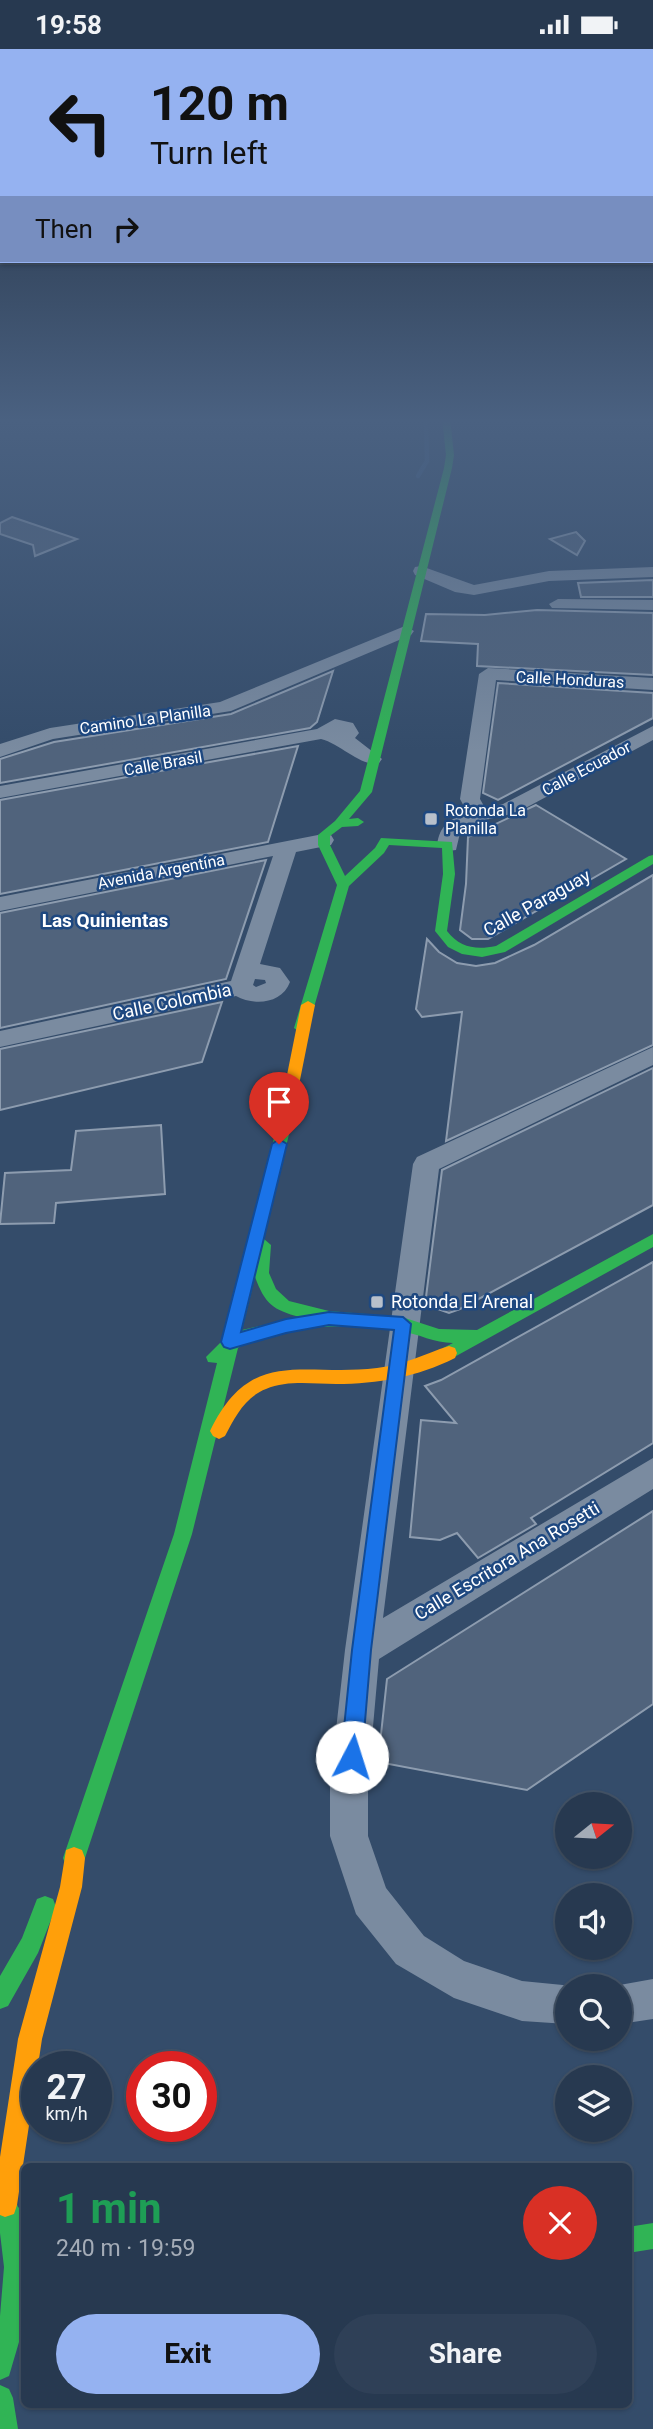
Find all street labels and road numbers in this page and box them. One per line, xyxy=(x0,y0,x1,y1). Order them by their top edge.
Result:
street label: Calle Honduras xyxy=(515,667,625,692)
street label: Camino La Planilla xyxy=(78,701,212,738)
street label: Calle Ecuador xyxy=(539,737,634,800)
street label: Calle Brasil xyxy=(122,747,204,780)
street label: Avenida Argentína xyxy=(96,850,226,893)
street label: Calle Paraguay xyxy=(480,864,594,941)
street label: Calle Colombia xyxy=(111,979,233,1024)
street label: Calle Escritora Ana Rosetti xyxy=(410,1497,603,1624)

